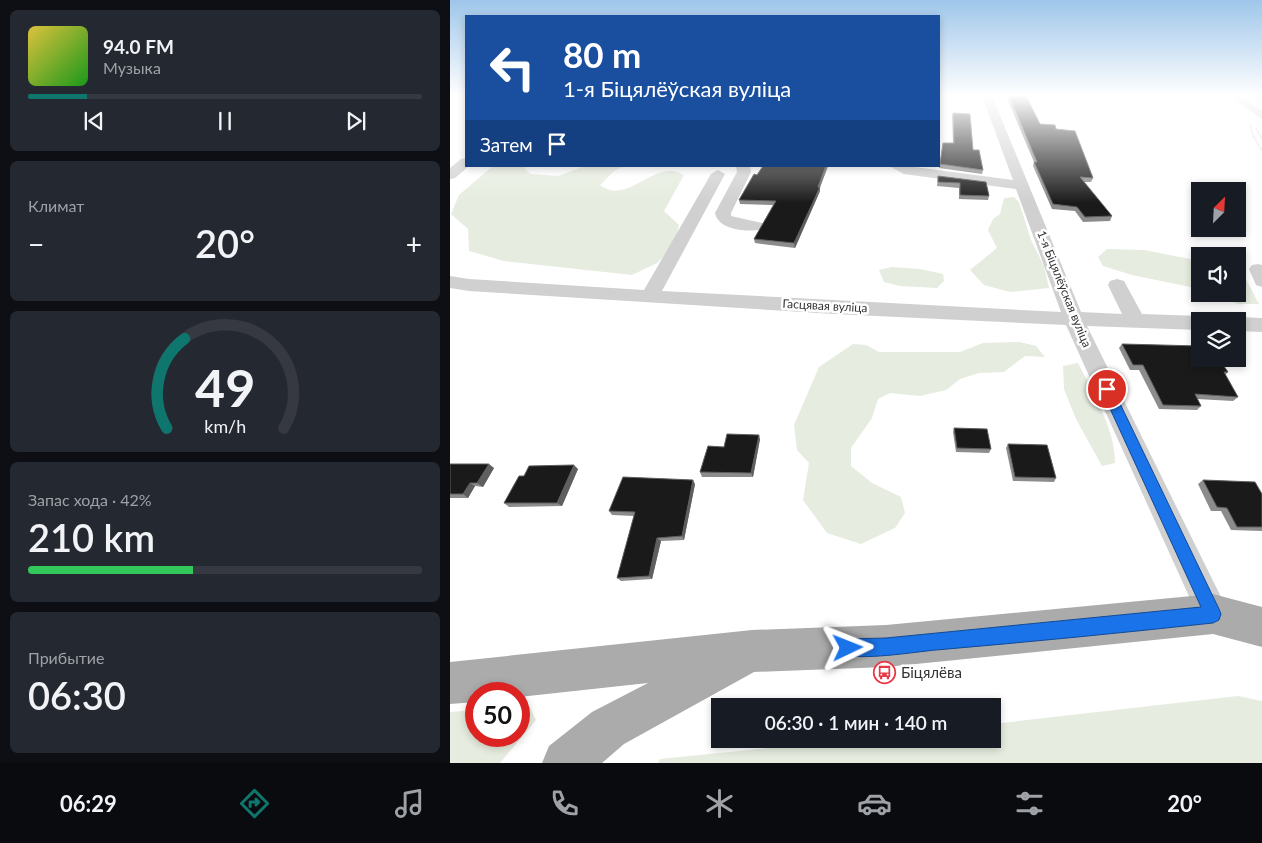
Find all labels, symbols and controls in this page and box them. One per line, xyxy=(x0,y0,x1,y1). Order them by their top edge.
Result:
text: 80 m xyxy=(563,33,641,75)
text: 94.0 FM xyxy=(103,35,174,58)
icon: left xyxy=(480,35,545,100)
text: Музыка xyxy=(103,58,161,77)
text: 1-я Біцялёўская вуліца xyxy=(563,75,791,102)
icon: previous xyxy=(80,107,108,135)
icon: pause xyxy=(211,107,239,135)
icon: next xyxy=(342,107,370,135)
icon: arrive xyxy=(543,130,571,158)
text: Затем xyxy=(480,133,533,156)
north arrow xyxy=(1191,182,1246,238)
map controls xyxy=(1191,182,1246,367)
text: Климат xyxy=(28,196,84,215)
text: 20° xyxy=(195,220,255,266)
text: − xyxy=(28,227,44,261)
text: + xyxy=(406,227,422,261)
street label: 1-я Біцялёўская вуліца xyxy=(1034,228,1095,349)
button: sound xyxy=(1191,247,1246,302)
street label: Гасцявая вуліца xyxy=(782,296,868,315)
button: layers xyxy=(1191,312,1246,367)
text: 49 xyxy=(195,356,255,418)
pin xyxy=(1086,368,1128,410)
icon: arrive xyxy=(1093,375,1121,403)
text: km/h xyxy=(204,415,246,437)
text: Запас хода · 42% xyxy=(28,490,152,509)
text: 210 km xyxy=(28,514,155,560)
position arrow xyxy=(821,621,873,673)
text: Прибытие xyxy=(28,648,104,667)
bus stop icon: Біцялёва xyxy=(873,661,897,685)
place label: Біцялёва xyxy=(901,663,962,681)
text: 06:30 xyxy=(28,672,126,718)
speed limit sign: 50 xyxy=(465,682,530,747)
text: 06:30 · 1 мин · 140 m xyxy=(765,711,947,734)
icon: directions xyxy=(237,786,272,821)
icon: music xyxy=(392,786,427,821)
icon: phone xyxy=(547,786,582,821)
icon: climate xyxy=(702,786,737,821)
icon: car xyxy=(857,786,892,821)
icon: filters xyxy=(1012,786,1047,821)
text: 06:29 xyxy=(60,790,117,817)
text: 20° xyxy=(1167,790,1202,817)

